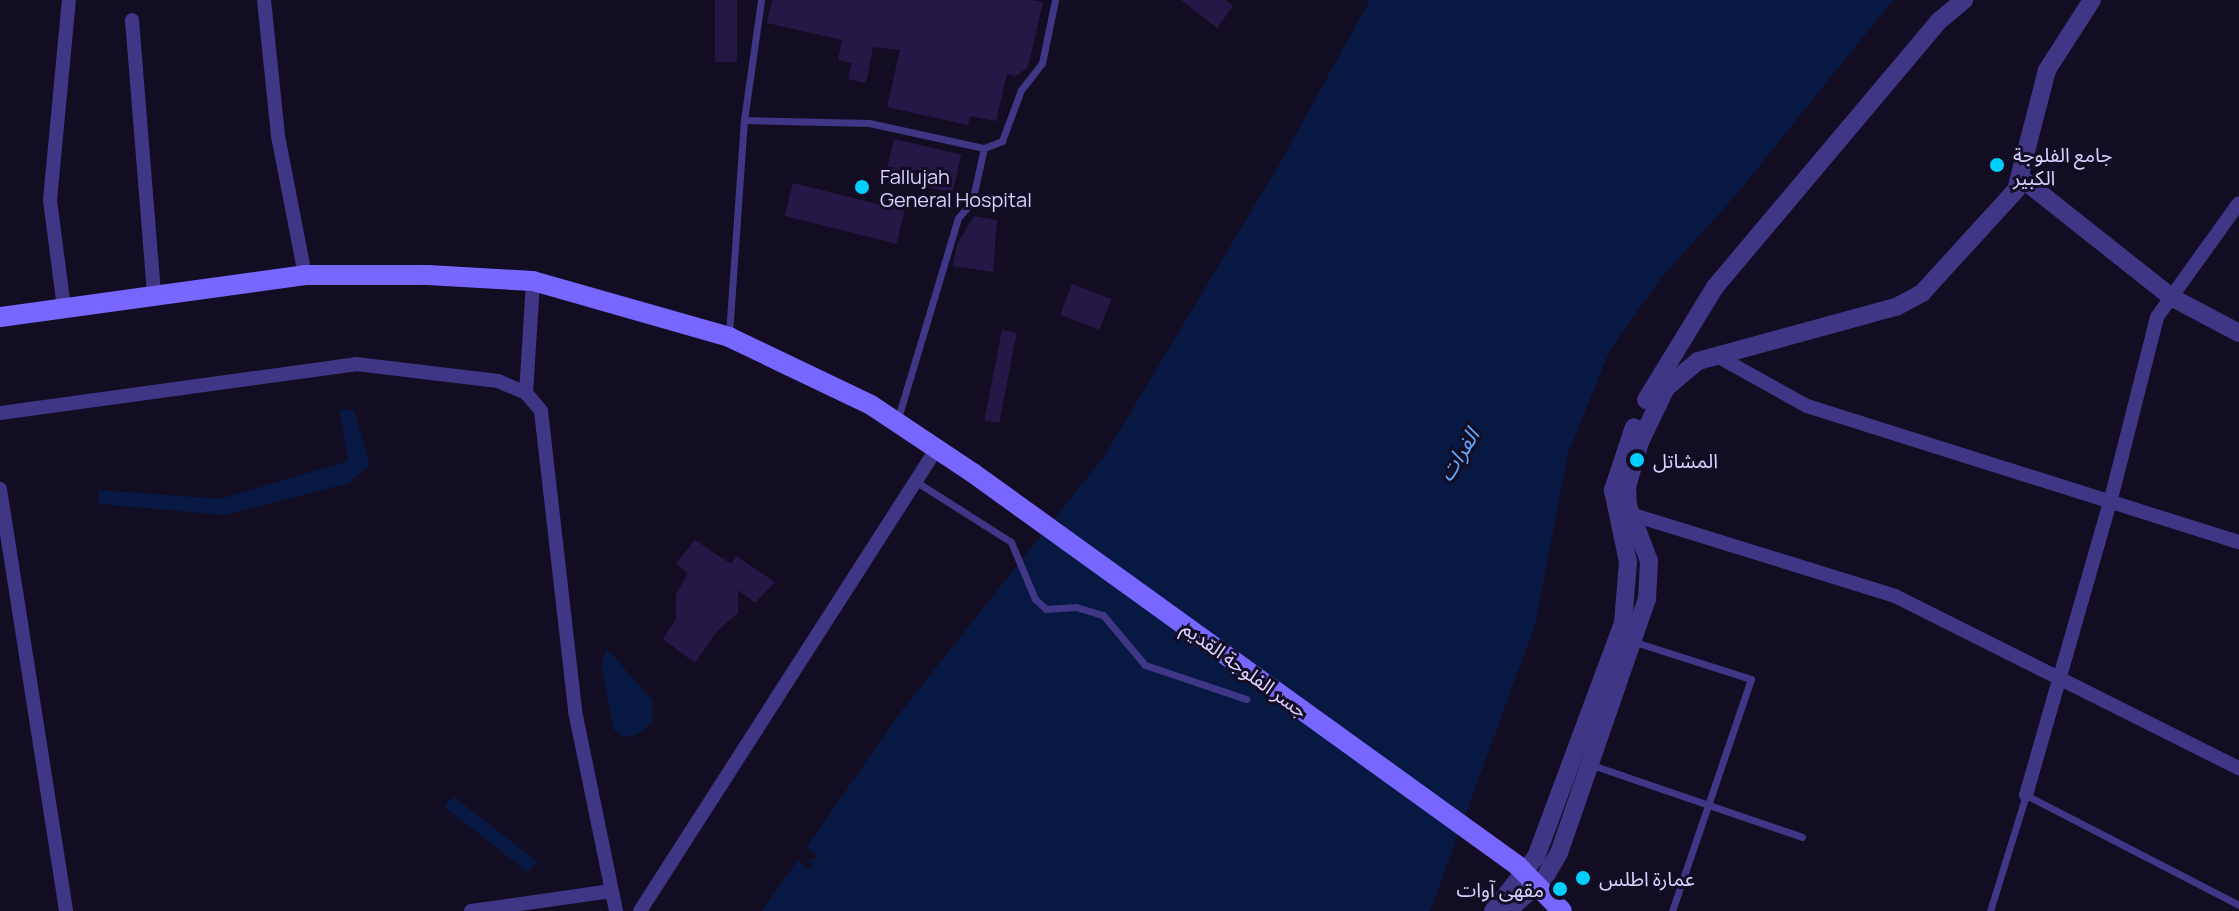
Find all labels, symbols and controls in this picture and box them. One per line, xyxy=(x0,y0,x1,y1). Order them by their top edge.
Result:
place label: جامع الفلوجة الكبير xyxy=(2013,142,2113,189)
marker: جامع الفلوجة الكبير xyxy=(1988,156,2006,174)
place label: Fallujah General Hospital xyxy=(880,164,1032,211)
marker: Fallujah General Hospital xyxy=(851,176,873,198)
water label: الفرات xyxy=(1433,424,1485,486)
place label: المشاتل xyxy=(1653,448,1718,472)
marker: المشاتل xyxy=(1628,451,1646,469)
street label: جسر الفلوجة القديم xyxy=(1178,615,1312,723)
place label: عمارة اطلس xyxy=(1599,866,1695,890)
marker: عمارة اطلس xyxy=(1574,869,1592,887)
place label: مقهى آوات xyxy=(1456,877,1544,901)
marker: مقهى آوات xyxy=(1551,880,1569,898)

